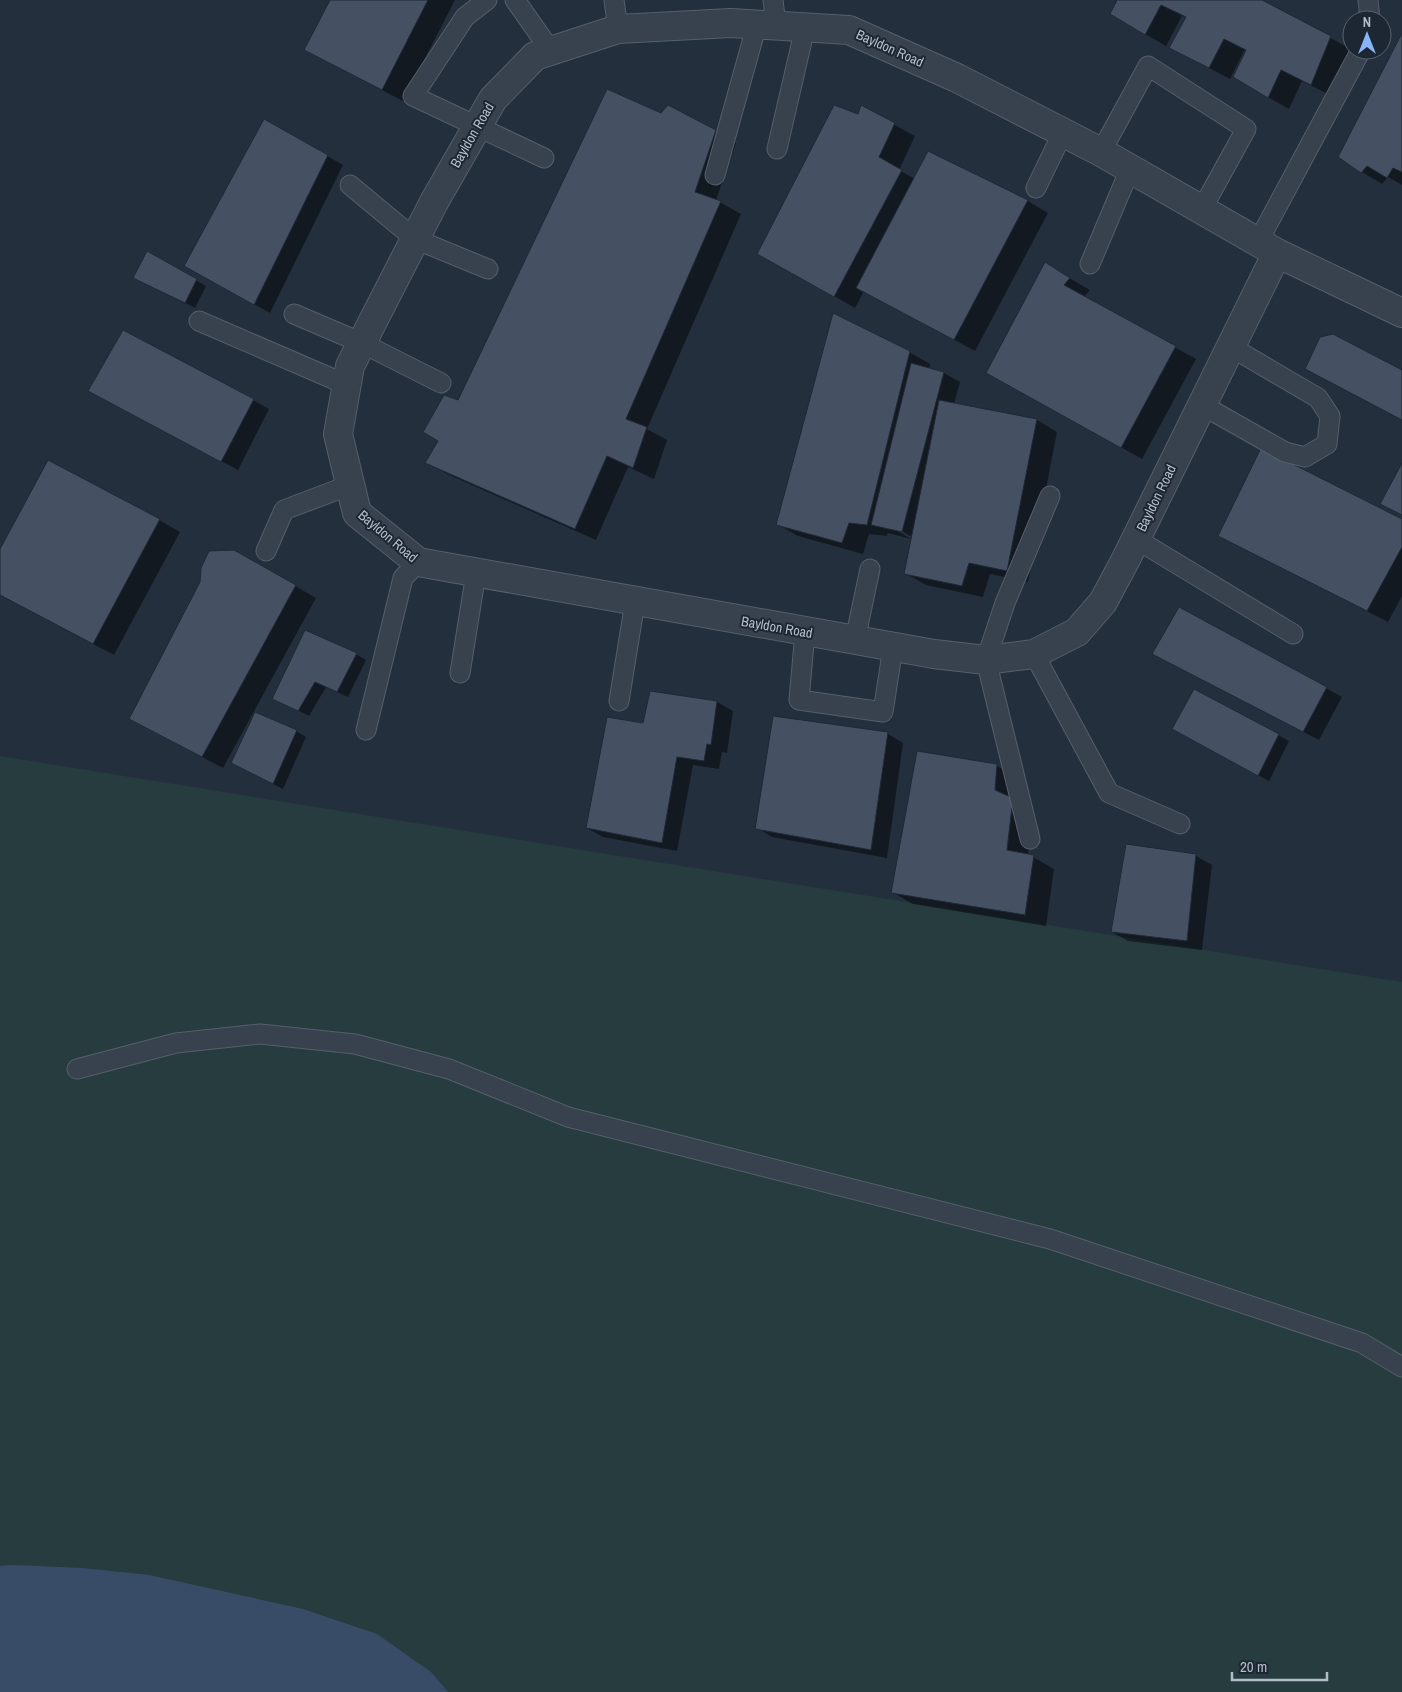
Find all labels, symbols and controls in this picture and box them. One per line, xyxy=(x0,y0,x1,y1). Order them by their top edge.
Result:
north arrow xyxy=(1342,10,1392,60)
text: N xyxy=(1363,13,1371,31)
street label: Bayldon Road xyxy=(853,25,927,71)
street label: Bayldon Road xyxy=(446,99,498,171)
street label: Bayldon Road xyxy=(1132,462,1180,534)
street label: Bayldon Road xyxy=(355,506,421,566)
street label: Bayldon Road xyxy=(740,612,814,642)
scale bar xyxy=(1232,1650,1327,1682)
text: 20 m xyxy=(1240,1656,1267,1677)

